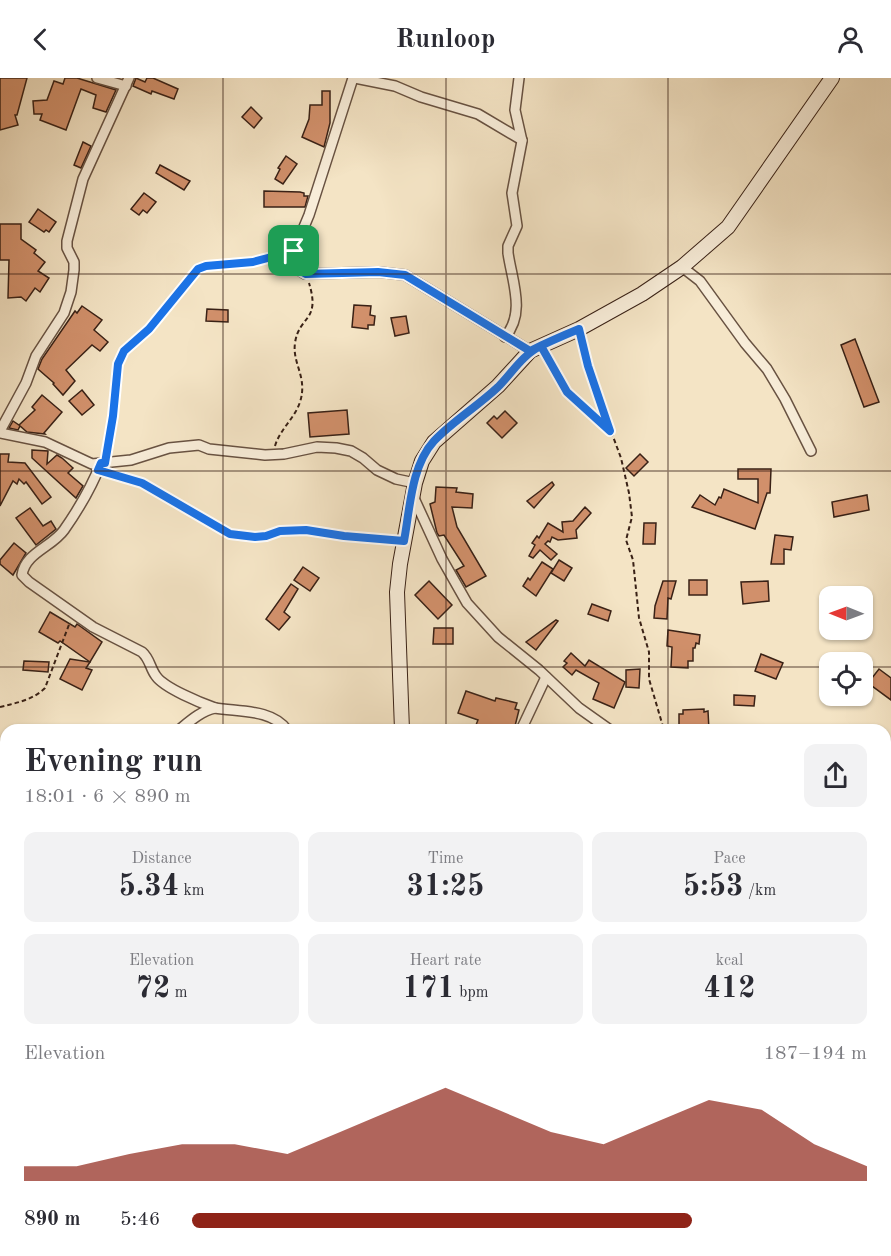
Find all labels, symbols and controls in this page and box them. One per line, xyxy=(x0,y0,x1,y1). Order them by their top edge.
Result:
icon: back xyxy=(24,23,57,56)
icon: person xyxy=(834,23,867,56)
text: Runloop xyxy=(396,26,495,53)
pin xyxy=(268,225,319,276)
icon: arrive xyxy=(277,234,310,267)
north arrow xyxy=(819,586,873,640)
map controls xyxy=(819,586,873,706)
button: locate xyxy=(819,652,873,706)
button: share xyxy=(804,744,867,807)
text: Evening run xyxy=(24,746,203,779)
text: 18:01 · 6 × 890 m xyxy=(24,787,191,807)
text: Distance xyxy=(131,851,192,867)
text: Time xyxy=(428,851,463,867)
text: Pace xyxy=(713,851,746,867)
text: 5.34 xyxy=(118,872,179,902)
text: 31:25 xyxy=(407,872,485,902)
text: 5:53 xyxy=(683,872,743,902)
text: km xyxy=(179,883,205,899)
text: /km xyxy=(743,883,776,899)
text: Elevation xyxy=(129,953,194,969)
text: Heart rate xyxy=(410,953,481,969)
text: kcal xyxy=(716,953,743,969)
text: 72 xyxy=(136,974,170,1004)
text: 171 xyxy=(403,974,455,1004)
text: 412 xyxy=(703,974,756,1004)
text: m xyxy=(170,985,188,1001)
text: bpm xyxy=(455,985,488,1001)
text: Elevation xyxy=(24,1044,105,1064)
text: 187–194 m xyxy=(764,1044,867,1064)
text: 890 m xyxy=(24,1210,80,1230)
text: 5:46 xyxy=(120,1210,160,1230)

